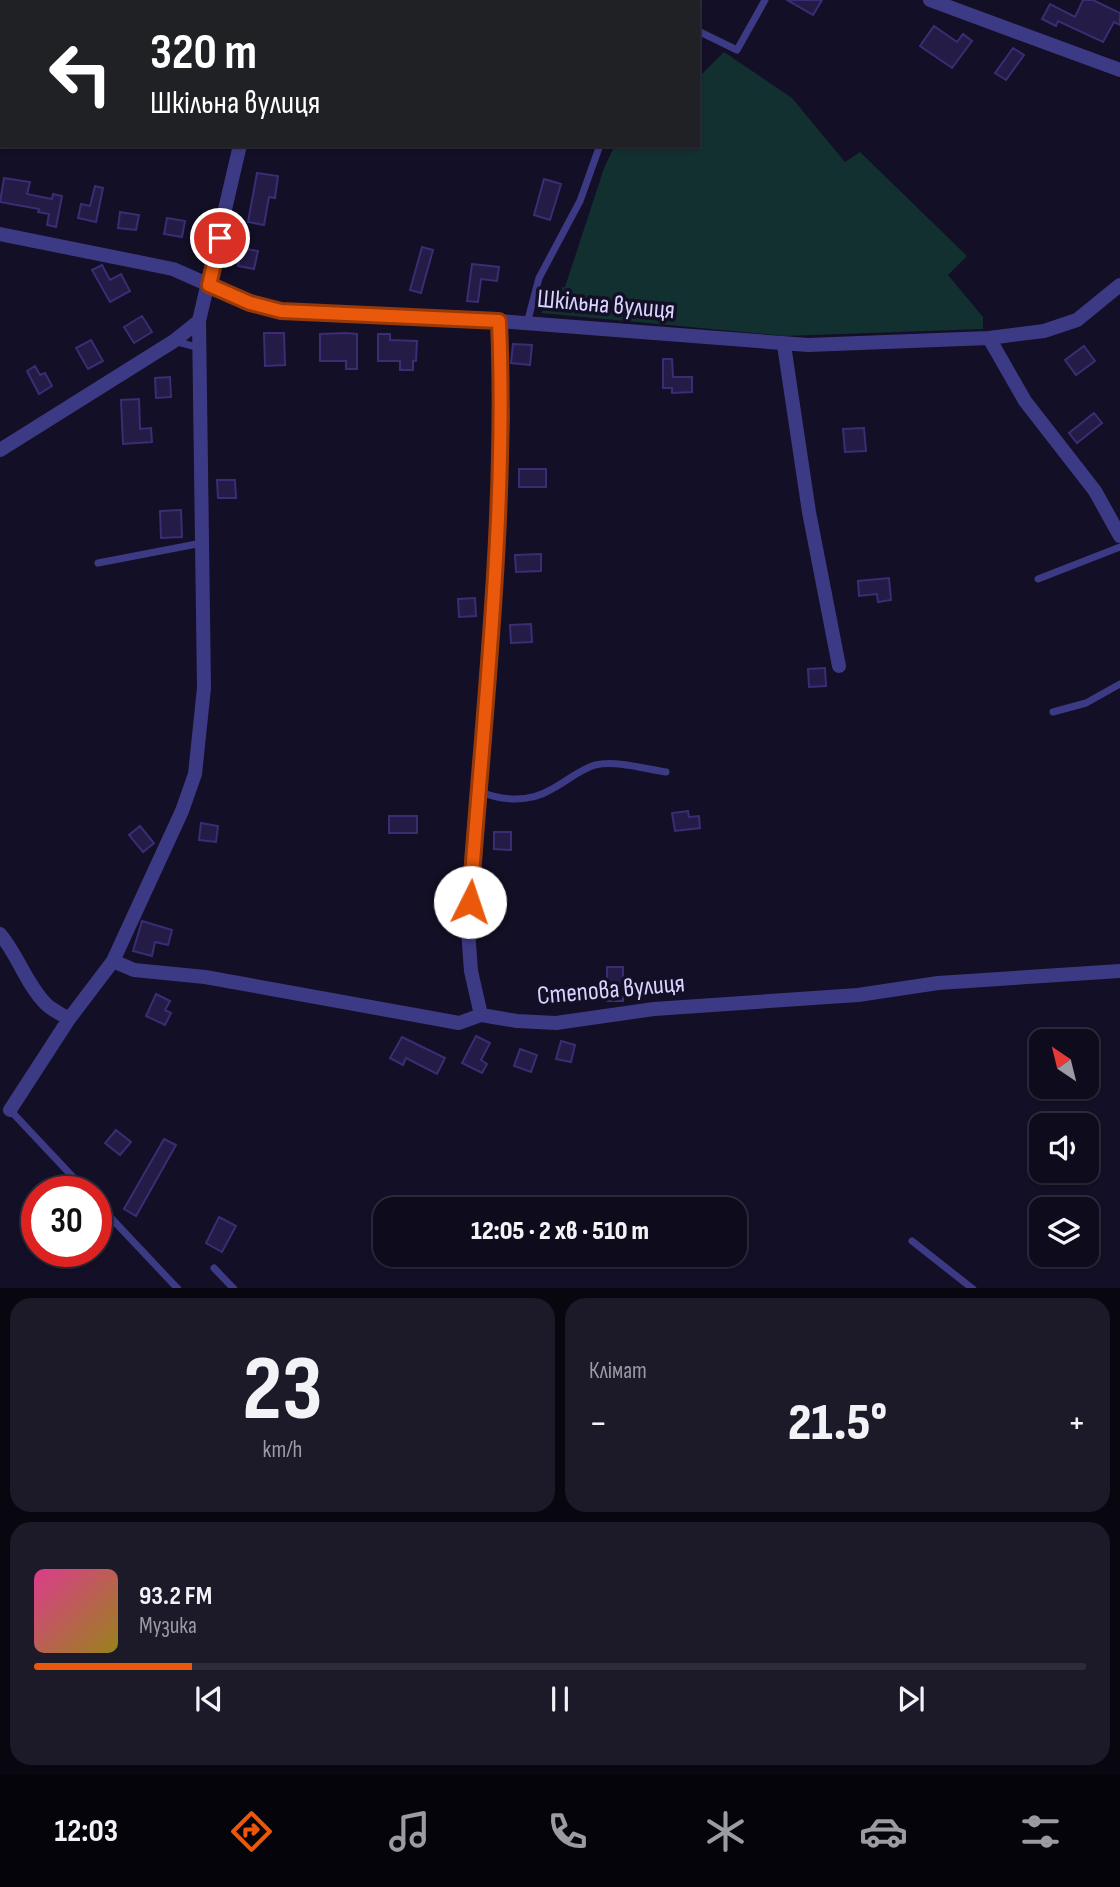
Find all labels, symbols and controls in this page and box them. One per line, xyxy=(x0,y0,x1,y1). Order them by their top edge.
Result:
text: 320 m xyxy=(150,24,257,83)
icon: left xyxy=(35,28,126,119)
text: Шкільна вулиця xyxy=(150,84,320,123)
pin xyxy=(190,208,250,268)
icon: arrive xyxy=(201,219,239,257)
street label: Шкільна вулиця xyxy=(536,284,676,326)
position arrow xyxy=(433,865,507,939)
street label: Степова вулиця xyxy=(536,968,686,1012)
north arrow xyxy=(1029,1029,1099,1099)
map controls xyxy=(1029,1029,1099,1267)
button: sound xyxy=(1029,1113,1099,1183)
speed limit sign: 30 xyxy=(21,1176,112,1267)
button: layers xyxy=(1029,1197,1099,1267)
text: 12:05 · 2 хв · 510 m xyxy=(471,1216,649,1247)
text: 23 xyxy=(242,1336,323,1445)
text: Клімат xyxy=(589,1357,647,1385)
text: 21.5° xyxy=(788,1392,887,1455)
text: − xyxy=(589,1401,608,1446)
text: + xyxy=(1067,1401,1086,1446)
text: km/h xyxy=(263,1436,302,1464)
text: 93.2 FM xyxy=(139,1581,212,1612)
text: Музика xyxy=(139,1612,197,1640)
icon: previous xyxy=(190,1680,228,1718)
icon: pause xyxy=(541,1680,579,1718)
icon: next xyxy=(892,1680,930,1718)
icon: directions xyxy=(227,1807,276,1856)
icon: music xyxy=(385,1807,434,1856)
icon: phone xyxy=(543,1807,592,1856)
icon: climate xyxy=(701,1807,750,1856)
icon: car xyxy=(859,1807,908,1856)
icon: filters xyxy=(1016,1807,1065,1856)
text: 12:03 xyxy=(54,1812,118,1851)

